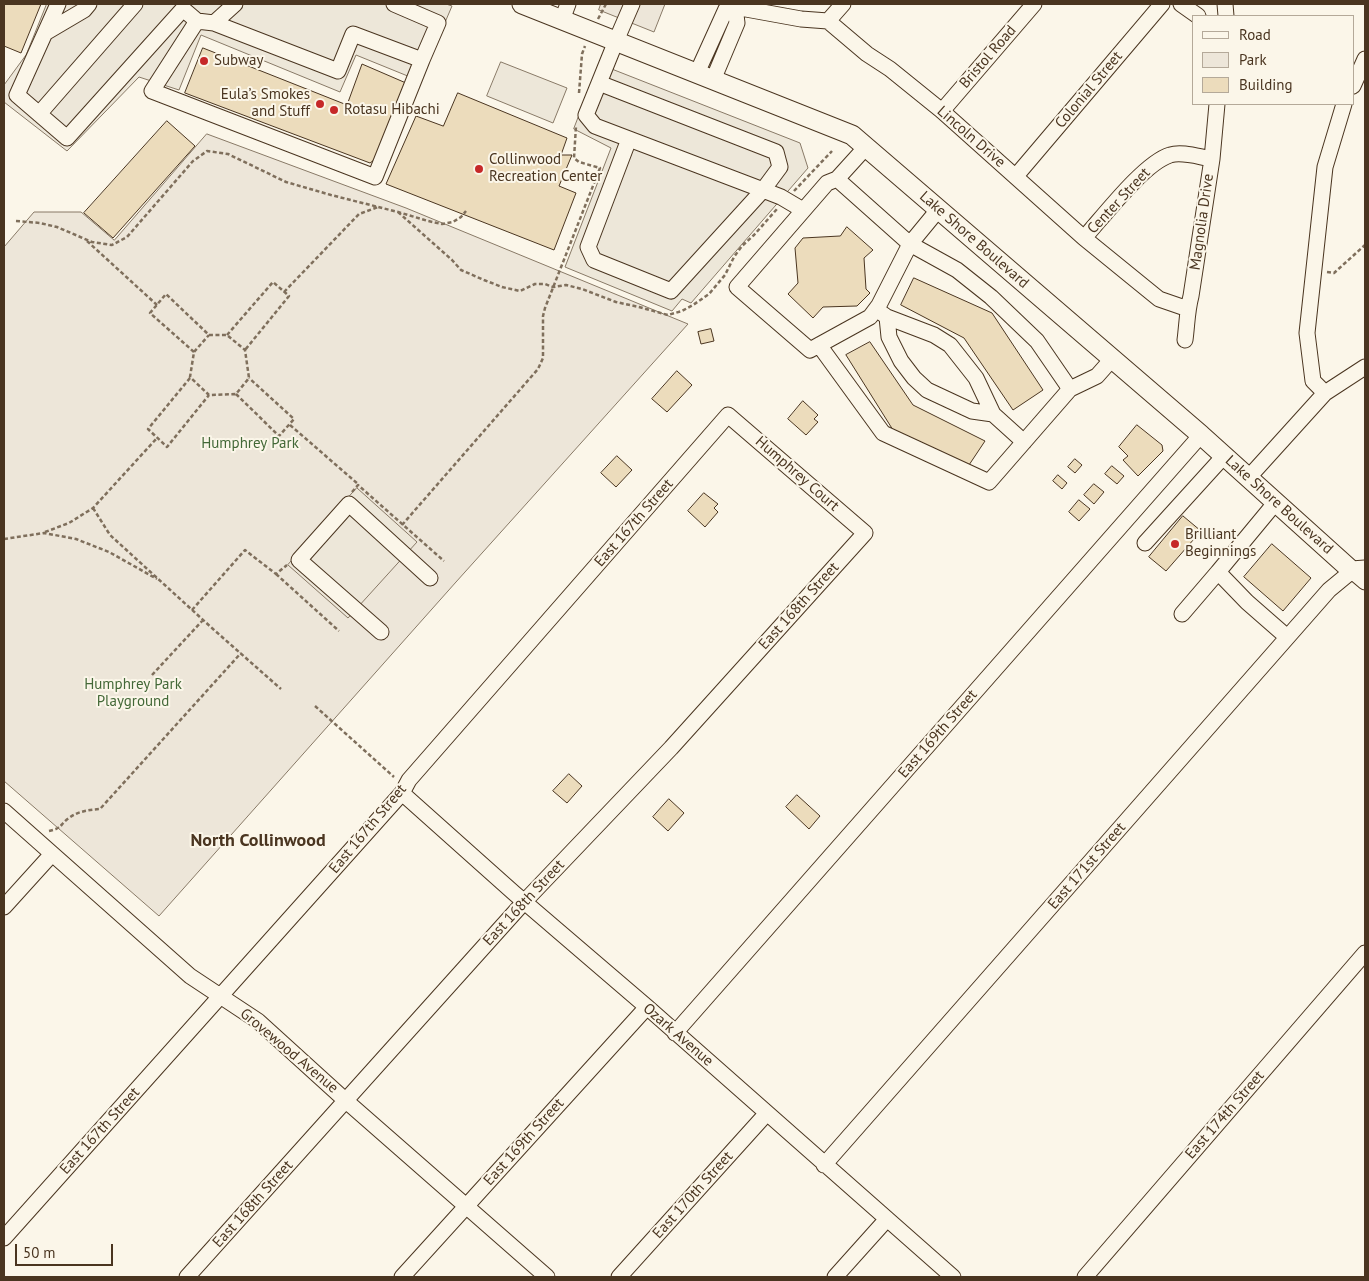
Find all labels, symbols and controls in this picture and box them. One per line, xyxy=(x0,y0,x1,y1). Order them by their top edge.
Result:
legend xyxy=(1192,15,1354,105)
street label: Bristol Road xyxy=(956,22,1020,92)
text: Road xyxy=(1239,25,1271,44)
street label: Colonial Street xyxy=(1052,48,1126,132)
text: Park xyxy=(1239,50,1267,69)
place label: Subway xyxy=(214,52,263,70)
marker: Subway xyxy=(198,55,210,67)
text: Building xyxy=(1239,75,1293,94)
place label: Eula’s Smokes and Stuff xyxy=(221,86,310,121)
marker: Eula’s Smokes and Stuff xyxy=(314,98,326,110)
place label: Rotasu Hibachi xyxy=(344,101,440,119)
street label: Lincoln Drive xyxy=(933,102,1009,172)
marker: Rotasu Hibachi xyxy=(328,104,340,116)
place label: Collinwood Recreation Center xyxy=(489,151,602,186)
marker: Collinwood Recreation Center xyxy=(473,163,485,175)
street label: Center Street xyxy=(1084,164,1154,238)
street label: Magnolia Drive xyxy=(1186,173,1218,271)
street label: Lake Shore Boulevard xyxy=(916,188,1032,292)
street label: Humphrey Court xyxy=(752,433,842,515)
park label: Humphrey Park xyxy=(201,435,299,453)
street label: Lake Shore Boulevard xyxy=(1221,452,1337,558)
street label: East 167th Street xyxy=(591,475,677,571)
place label: Brilliant Beginnings xyxy=(1185,526,1256,561)
marker: Brilliant Beginnings xyxy=(1169,538,1181,550)
street label: East 168th Street xyxy=(755,559,843,653)
park label: Humphrey Park Playground xyxy=(84,676,182,711)
street label: East 169th Street xyxy=(895,686,981,782)
street label: East 167th Street xyxy=(326,781,410,877)
street label: East 171st Street xyxy=(1044,819,1130,913)
district label: North Collinwood xyxy=(190,830,326,852)
street label: East 168th Street xyxy=(480,856,568,950)
street label: Ozark Avenue xyxy=(639,1000,717,1070)
street label: Grovewood Avenue xyxy=(236,1005,342,1097)
street label: East 174th Street xyxy=(1182,1067,1268,1163)
street label: East 167th Street xyxy=(56,1084,144,1178)
street label: East 169th Street xyxy=(480,1095,568,1189)
street label: East 170th Street xyxy=(649,1148,737,1242)
street label: East 168th Street xyxy=(209,1157,297,1251)
scale bar xyxy=(18,1234,115,1266)
text: 50 m xyxy=(23,1243,56,1262)

